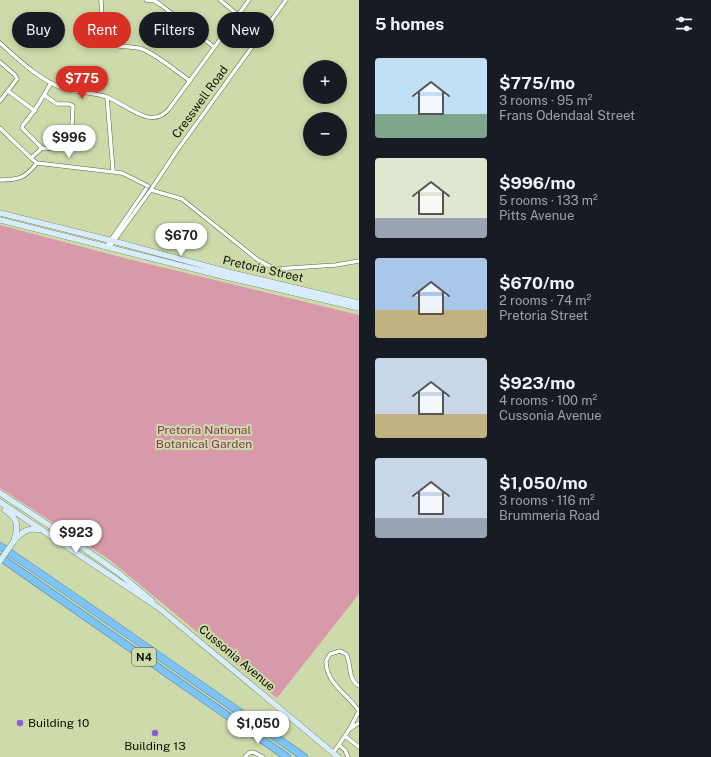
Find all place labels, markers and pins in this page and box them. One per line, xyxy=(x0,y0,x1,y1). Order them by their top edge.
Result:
pin: $775 xyxy=(58,66,106,100)
pin: $996 xyxy=(45,125,93,159)
pin: $670 xyxy=(157,223,205,257)
pin: $923 xyxy=(52,520,100,554)
pin: $1,050 xyxy=(225,711,291,745)
place label: Building 10 xyxy=(28,716,89,730)
marker: Building 10 xyxy=(15,718,25,728)
marker: Building 13 xyxy=(150,728,160,738)
place label: Building 13 xyxy=(124,739,186,753)

